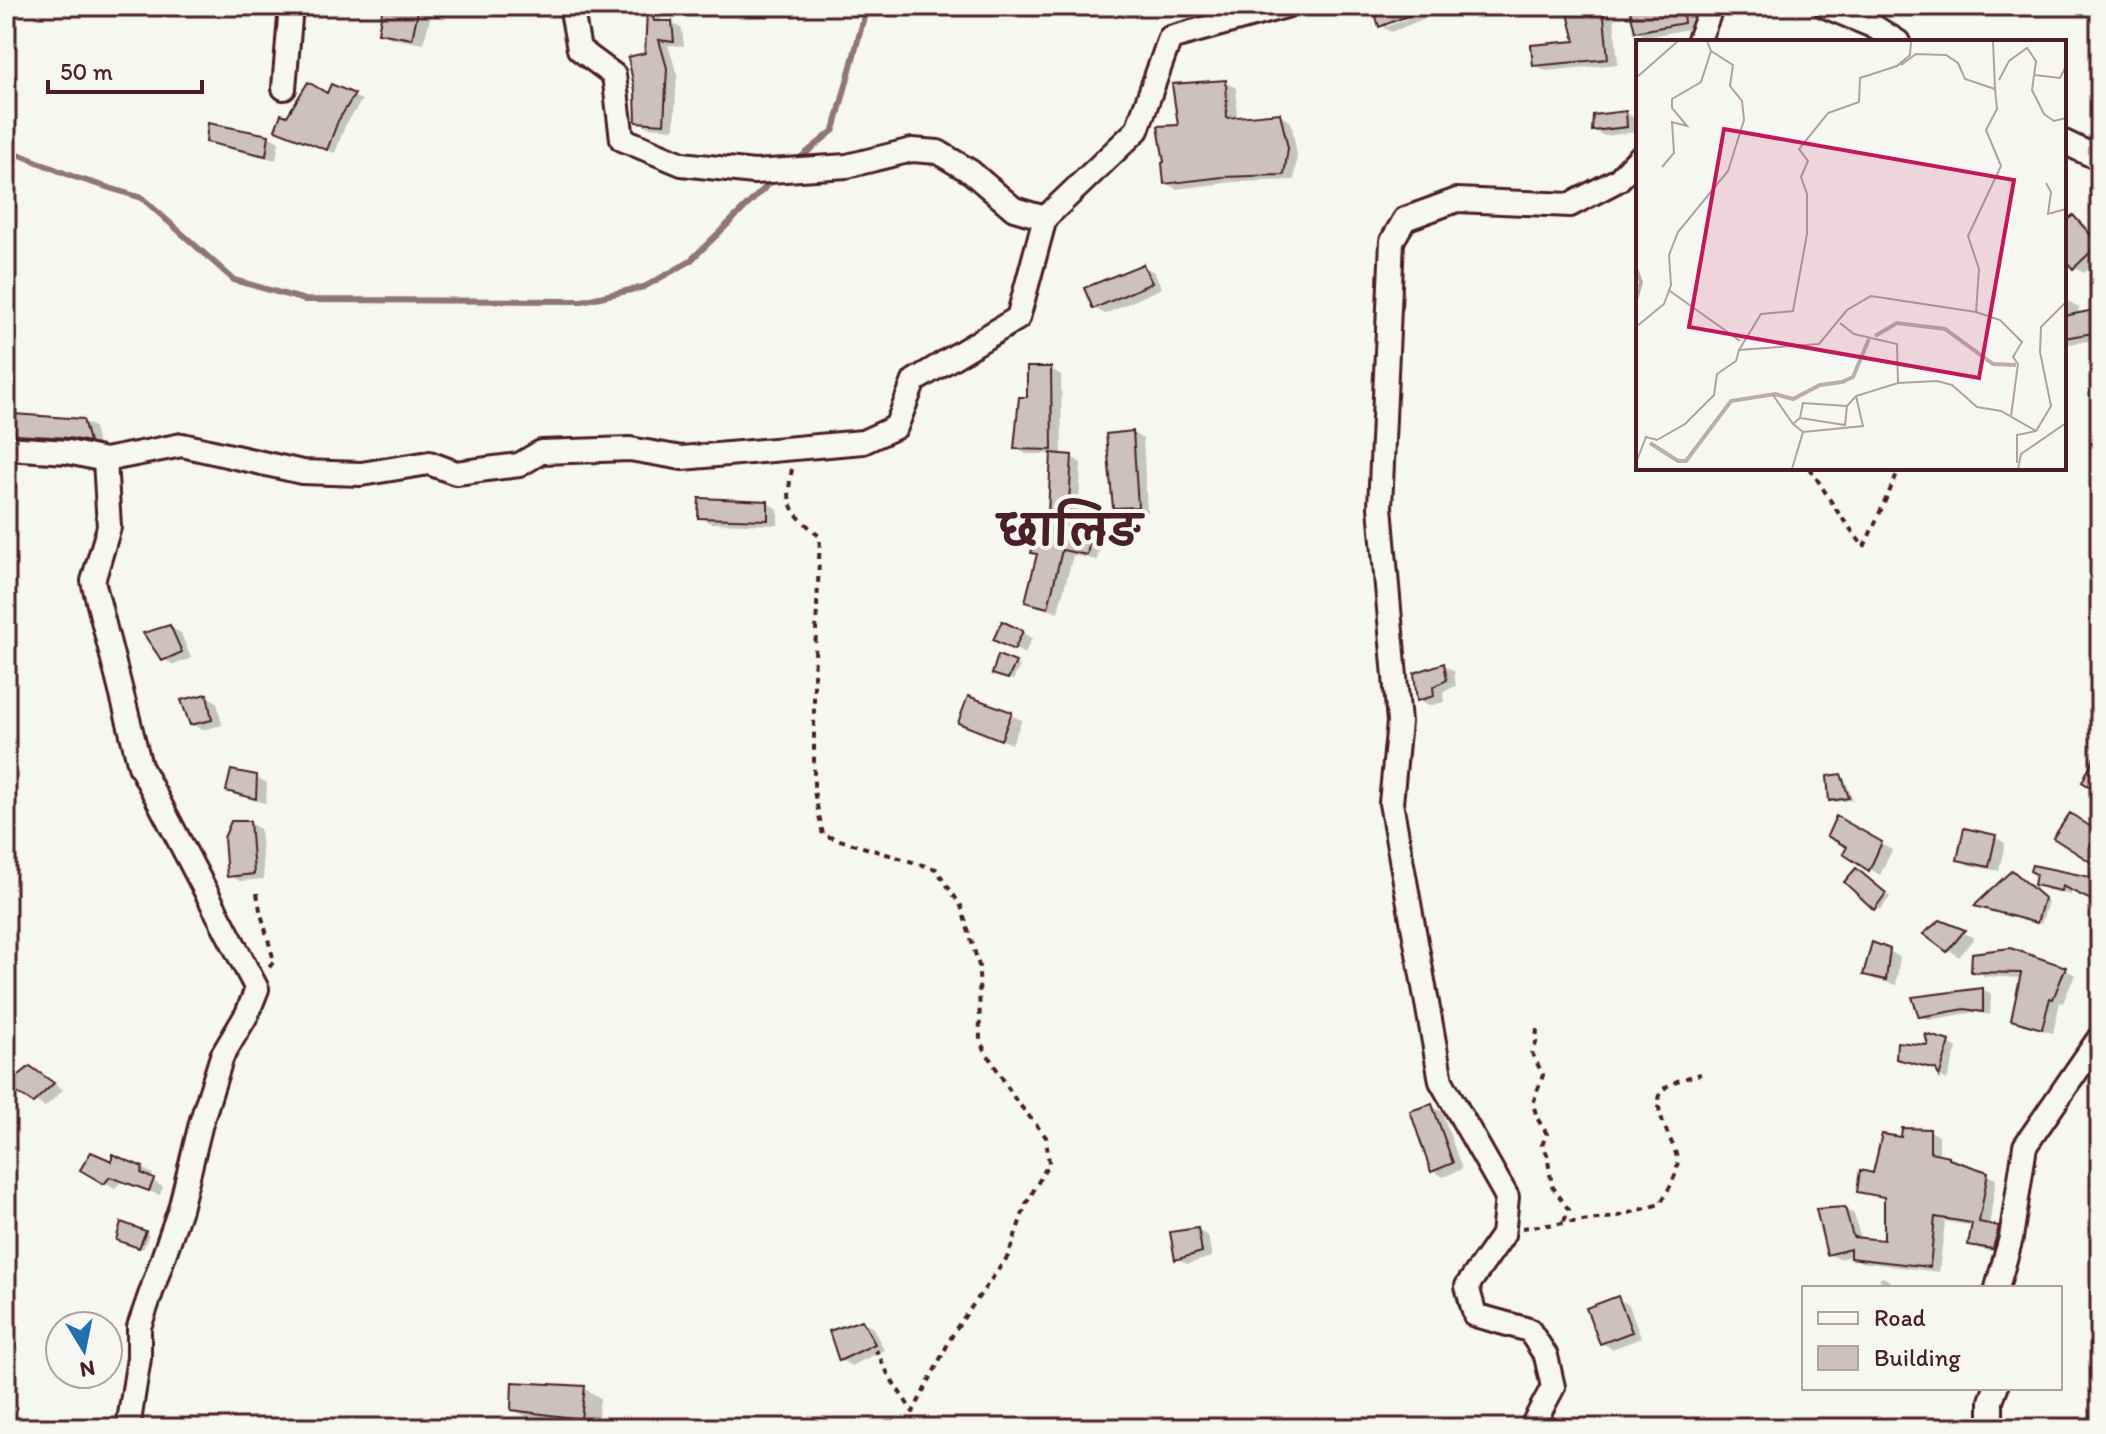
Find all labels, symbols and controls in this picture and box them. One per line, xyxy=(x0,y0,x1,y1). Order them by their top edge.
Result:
inset map xyxy=(1636,40,2066,470)
scale bar xyxy=(48,44,202,94)
text: 50 m xyxy=(60,57,113,86)
district label: छालिङ xyxy=(994,498,1145,556)
legend xyxy=(1802,1286,2062,1390)
text: Road xyxy=(1874,1303,1926,1332)
north arrow xyxy=(44,1310,124,1390)
text: Building xyxy=(1874,1343,1961,1372)
text: N xyxy=(78,1355,97,1384)

